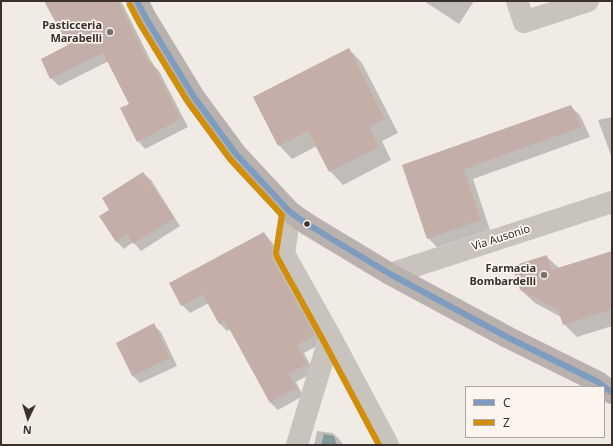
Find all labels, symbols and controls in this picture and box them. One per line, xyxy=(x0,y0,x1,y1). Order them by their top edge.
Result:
place label: Pasticceria Marabelli xyxy=(42,19,102,45)
marker: Pasticceria Marabelli xyxy=(105,27,115,37)
unlabelled marker xyxy=(302,219,312,229)
street label: Via Ausonio xyxy=(470,222,532,254)
place label: Farmacia Bombardelli xyxy=(469,262,536,288)
marker: Farmacia Bombardelli xyxy=(539,270,549,280)
legend xyxy=(465,386,605,438)
text: C xyxy=(503,394,511,411)
north arrow xyxy=(8,398,48,438)
text: Z xyxy=(503,414,510,431)
text: N xyxy=(22,423,32,438)

